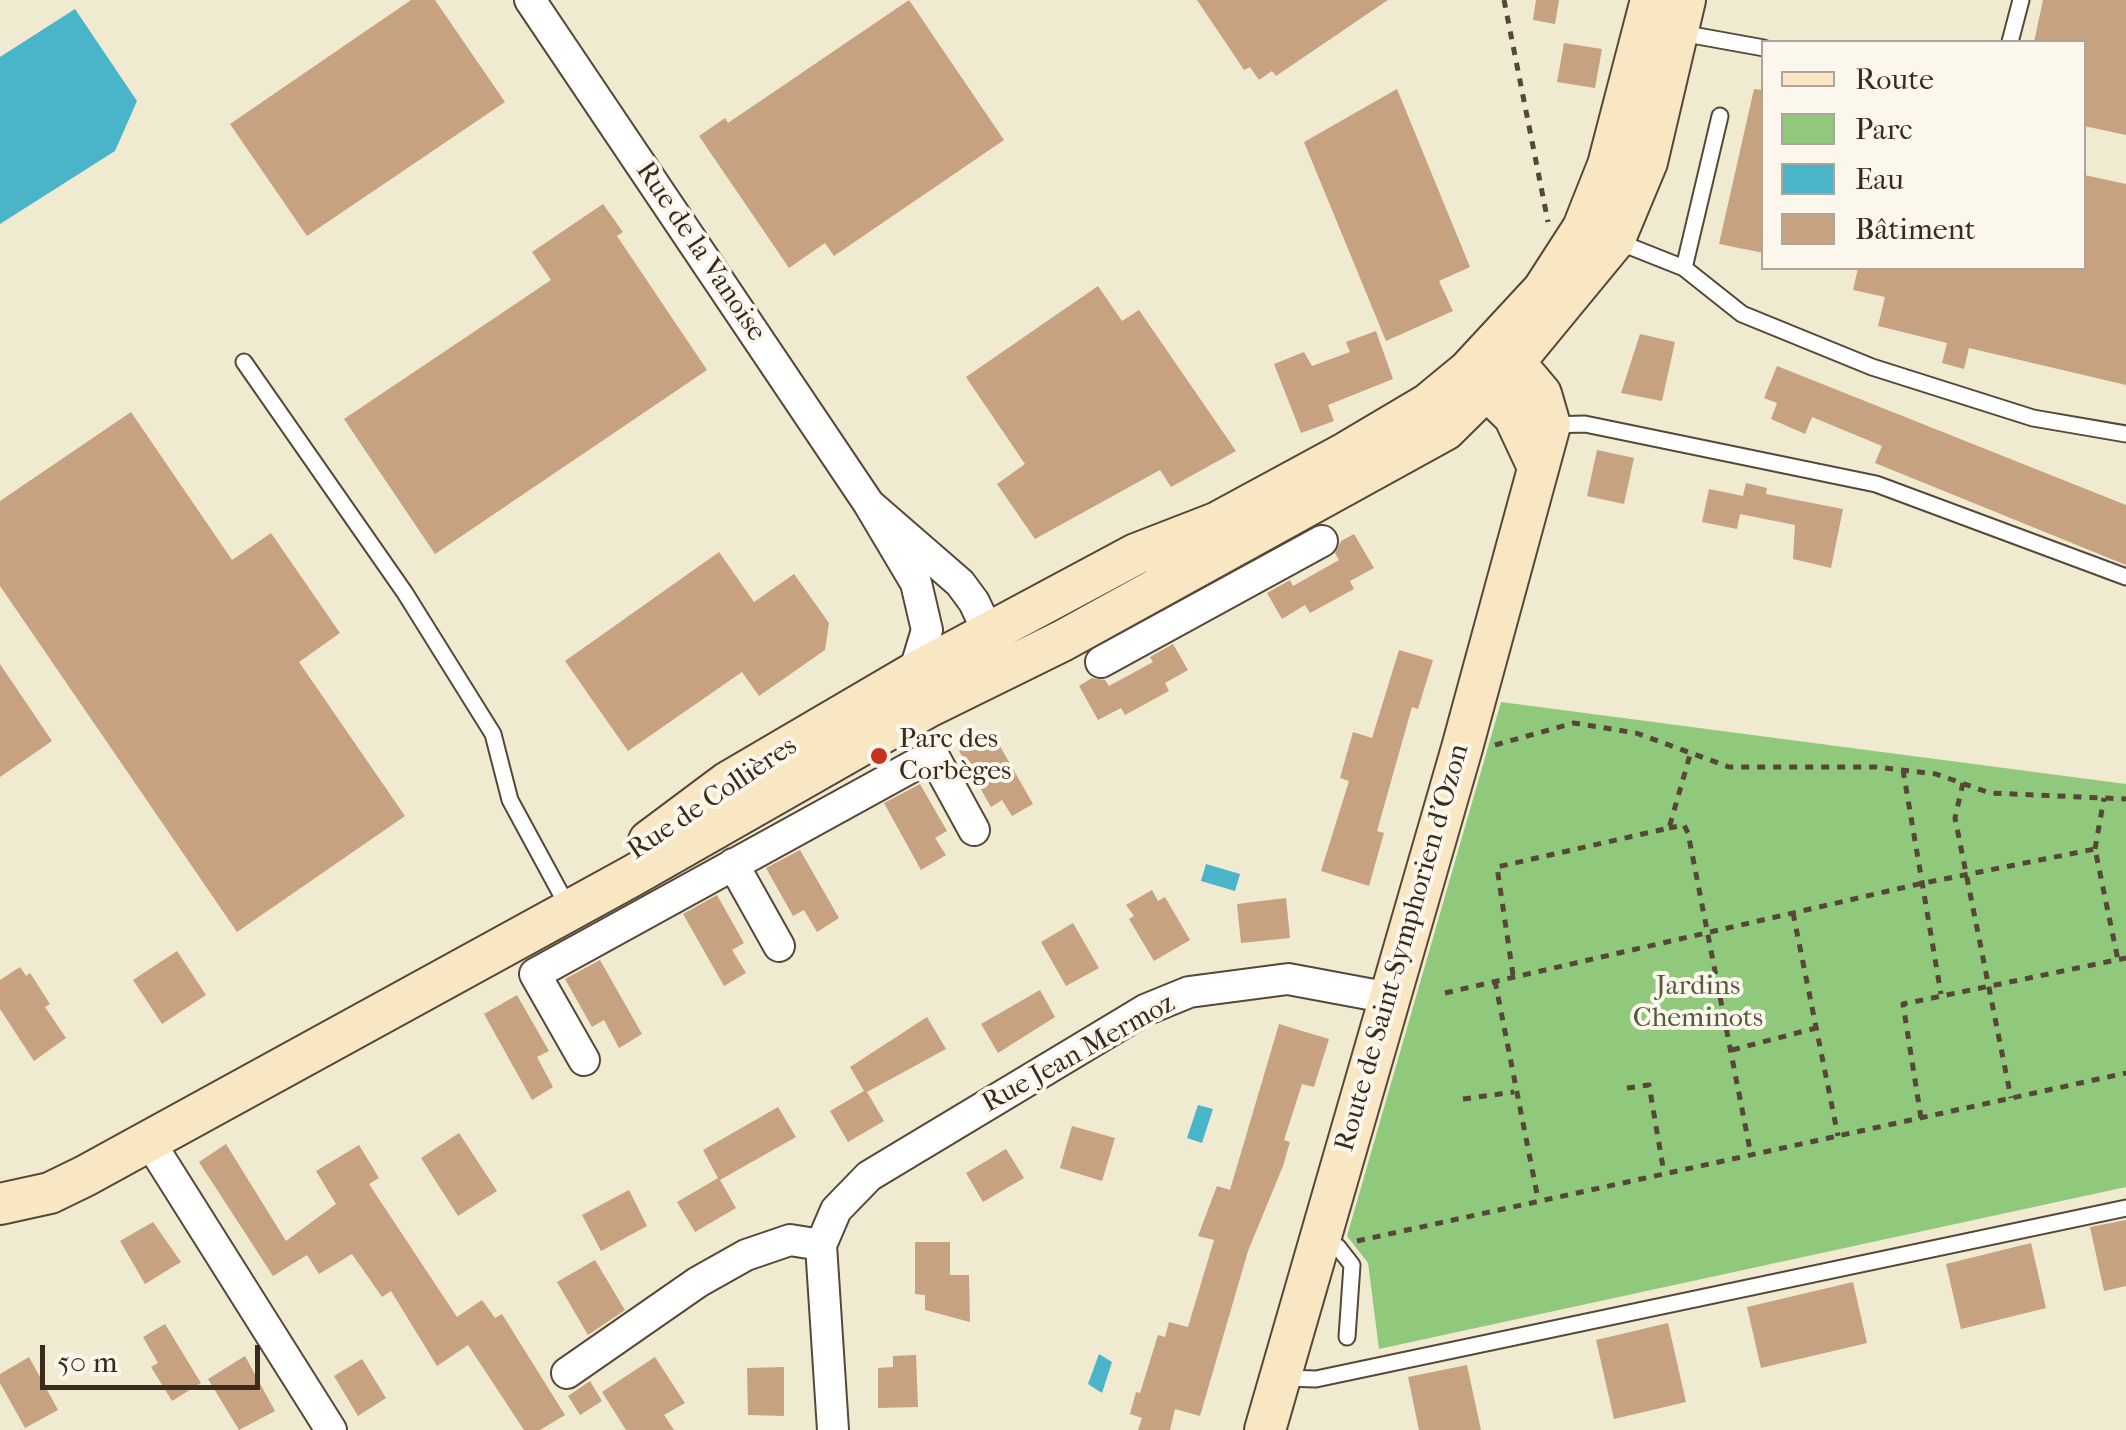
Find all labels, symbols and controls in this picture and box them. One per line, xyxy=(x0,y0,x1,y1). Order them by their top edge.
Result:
legend xyxy=(1761,40,2086,270)
text: Route xyxy=(1855,62,1934,97)
text: Parc xyxy=(1855,112,1913,147)
street label: Rue de la Vanoise xyxy=(628,156,772,348)
text: Eau xyxy=(1855,162,1904,197)
text: Bâtiment xyxy=(1855,212,1976,247)
place label: Parc des Corbèges xyxy=(899,723,1011,789)
street label: Rue de Collières xyxy=(622,730,804,868)
street label: Route de Saint-Symphorien d'Ozon xyxy=(1329,740,1477,1156)
marker: Parc des Corbèges xyxy=(868,745,890,767)
park label: Jardins Cheminots xyxy=(1633,970,1763,1036)
street label: Rue Jean Mermoz xyxy=(977,987,1181,1121)
scale bar xyxy=(45,1325,265,1387)
text: 50 m xyxy=(57,1345,118,1380)

